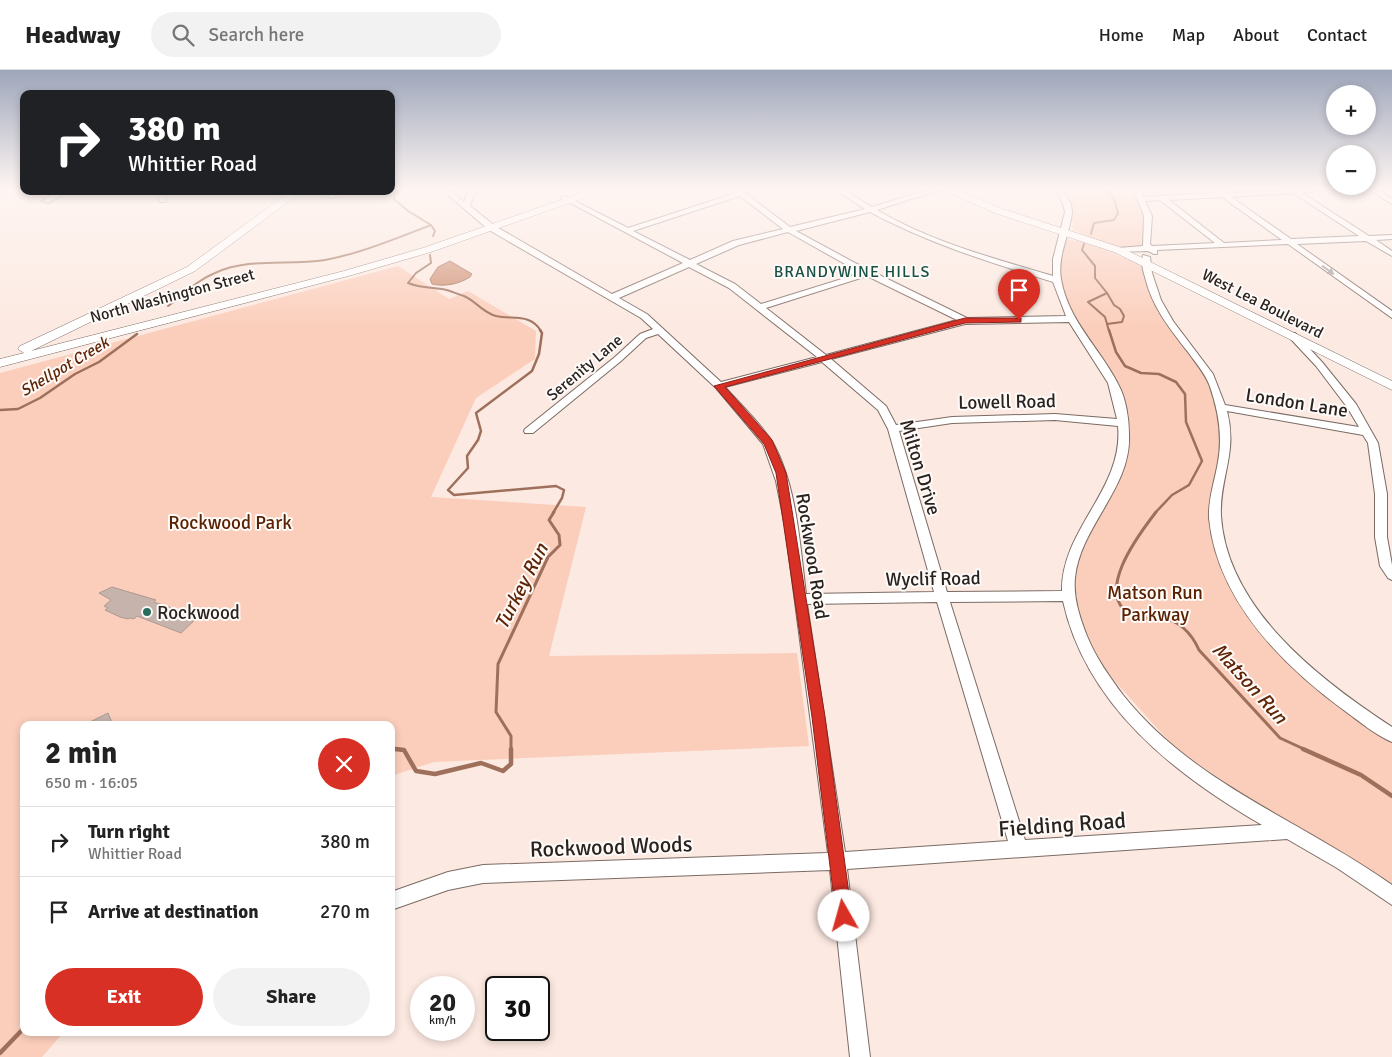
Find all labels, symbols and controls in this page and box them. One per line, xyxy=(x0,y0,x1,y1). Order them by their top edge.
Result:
search box xyxy=(151,12,501,57)
text: Headway xyxy=(25,20,121,50)
icon: search xyxy=(169,21,197,49)
text: Search here xyxy=(209,23,304,47)
text: Home xyxy=(1099,24,1144,46)
text: Map xyxy=(1172,24,1205,46)
text: About xyxy=(1233,24,1279,46)
text: Contact xyxy=(1307,24,1367,46)
map controls xyxy=(1326,85,1376,195)
button: + xyxy=(1326,85,1376,135)
text: 380 m xyxy=(128,107,221,150)
icon: right xyxy=(45,110,110,175)
button: − xyxy=(1326,145,1376,195)
text: Whittier Road xyxy=(128,150,257,177)
district label: BRANDYWINE HILLS xyxy=(774,262,930,282)
street label: North Washington Street xyxy=(88,264,257,328)
street label: West Lea Boulevard xyxy=(1199,265,1327,343)
one-way arrow xyxy=(1321,265,1335,275)
pin xyxy=(998,269,1040,320)
icon: arrive xyxy=(1005,276,1033,304)
street label: Serenity Lane xyxy=(543,330,627,405)
water label: Shellpot Creek xyxy=(17,332,114,401)
street label: London Lane xyxy=(1244,383,1350,423)
street label: Lowell Road xyxy=(958,389,1056,415)
street label: Milton Drive xyxy=(894,416,946,518)
street label: Rockwood Road xyxy=(790,491,834,621)
park label: Rockwood Park xyxy=(168,511,292,535)
water label: Turkey Run xyxy=(489,538,554,633)
street label: Wyclif Road xyxy=(885,566,981,592)
park label: Matson Run Parkway xyxy=(1107,581,1203,627)
place label: Rockwood xyxy=(157,601,240,625)
marker: Rockwood xyxy=(141,606,153,618)
water label: Matson Run xyxy=(1207,637,1293,730)
text: 2 min xyxy=(45,735,117,772)
button: close xyxy=(318,738,370,790)
text: 650 m · 16:05 xyxy=(45,773,138,793)
street label: Fielding Road xyxy=(997,807,1127,842)
text: Turn right xyxy=(88,820,170,844)
icon: right xyxy=(45,828,73,856)
text: 380 m xyxy=(320,830,370,854)
street label: Rockwood Woods xyxy=(529,830,693,863)
text: Whittier Road xyxy=(88,844,182,864)
position arrow xyxy=(817,889,869,941)
icon: arrive xyxy=(45,898,73,926)
text: Arrive at destination xyxy=(88,900,259,924)
text: 270 m xyxy=(320,900,370,924)
button: Exit xyxy=(45,968,203,1026)
button: Share xyxy=(213,968,370,1026)
speed limit sign: 30 xyxy=(485,976,550,1041)
text: 20 xyxy=(429,987,456,1018)
text: km/h xyxy=(429,1013,456,1028)

